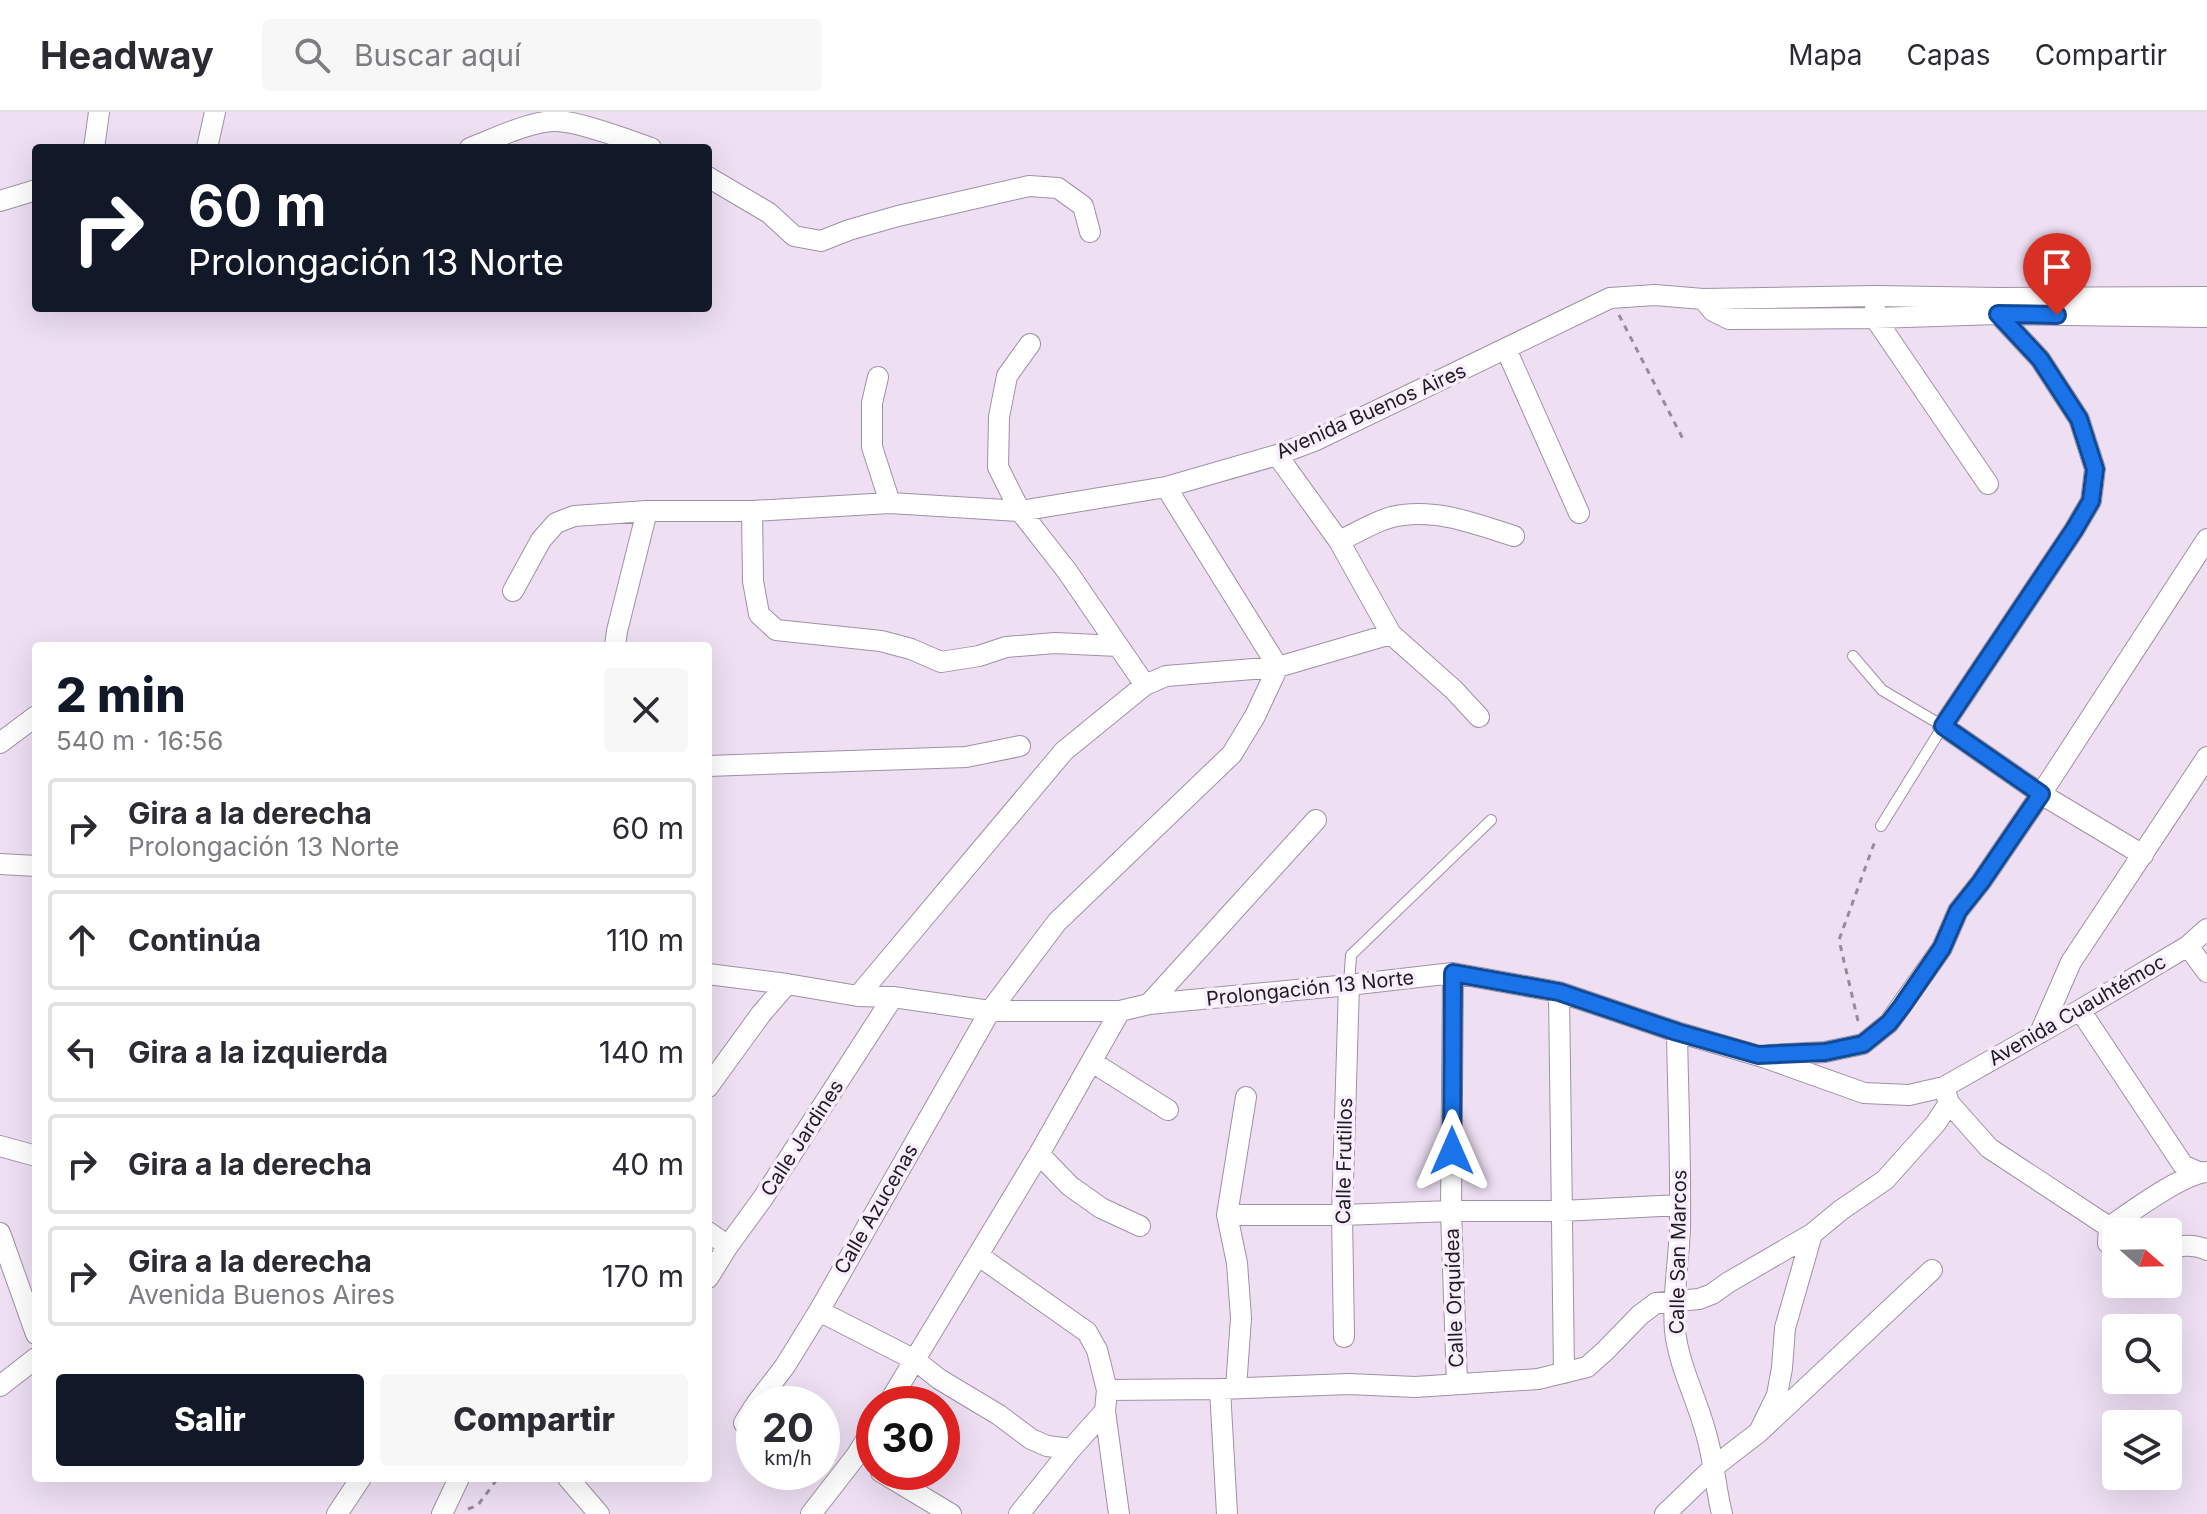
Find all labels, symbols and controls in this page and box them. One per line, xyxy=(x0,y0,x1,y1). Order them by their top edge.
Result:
search box xyxy=(262,19,822,91)
text: Headway xyxy=(40,32,214,78)
icon: search xyxy=(290,33,334,77)
text: Buscar aquí xyxy=(354,37,521,73)
text: Mapa xyxy=(1788,38,1863,72)
text: Capas xyxy=(1907,38,1991,72)
text: Compartir xyxy=(2035,38,2167,72)
text: 60 m xyxy=(188,172,327,240)
icon: right xyxy=(56,176,160,280)
pin xyxy=(2023,233,2091,315)
text: Prolongación 13 Norte xyxy=(188,240,564,284)
icon: arrive xyxy=(2035,245,2079,289)
street label: Avenida Buenos Aires xyxy=(1272,358,1470,464)
text: 2 min xyxy=(56,665,186,724)
button: close xyxy=(604,668,688,752)
text: 540 m · 16:56 xyxy=(56,725,223,756)
text: Gira a la derecha xyxy=(128,795,372,831)
icon: right xyxy=(60,806,104,850)
text: 60 m xyxy=(612,810,684,846)
text: Prolongación 13 Norte xyxy=(128,831,400,862)
icon: ahead xyxy=(60,918,104,962)
text: Continúa xyxy=(128,922,261,958)
text: 110 m xyxy=(606,922,684,958)
street label: Avenida Cuauhtémoc xyxy=(1984,949,2170,1071)
street label: Prolongación 13 Norte xyxy=(1205,965,1415,1011)
icon: left xyxy=(60,1030,104,1074)
text: Gira a la izquierda xyxy=(128,1034,388,1070)
text: 140 m xyxy=(599,1034,684,1070)
street label: Calle Jardines xyxy=(756,1075,848,1201)
street label: Calle Frutillos xyxy=(1331,1097,1357,1225)
position arrow xyxy=(1410,1109,1494,1193)
street label: Calle Azucenas xyxy=(829,1140,923,1278)
icon: right xyxy=(60,1142,104,1186)
text: Gira a la derecha xyxy=(128,1146,372,1182)
text: 40 m xyxy=(611,1146,684,1182)
street label: Calle San Marcos xyxy=(1665,1169,1691,1335)
north arrow xyxy=(2102,1218,2182,1298)
map controls xyxy=(2102,1218,2182,1490)
street label: Calle Orquídea xyxy=(1440,1228,1468,1368)
text: Gira a la derecha xyxy=(128,1243,372,1279)
icon: right xyxy=(60,1254,104,1298)
text: 170 m xyxy=(602,1258,684,1294)
text: Avenida Buenos Aires xyxy=(128,1279,395,1310)
button: search xyxy=(2102,1314,2182,1394)
button: Salir xyxy=(56,1374,364,1466)
button: Compartir xyxy=(380,1374,688,1466)
speed limit sign: 30 xyxy=(856,1386,960,1490)
text: 20 xyxy=(762,1403,814,1452)
button: layers xyxy=(2102,1410,2182,1490)
text: km/h xyxy=(764,1446,812,1470)

